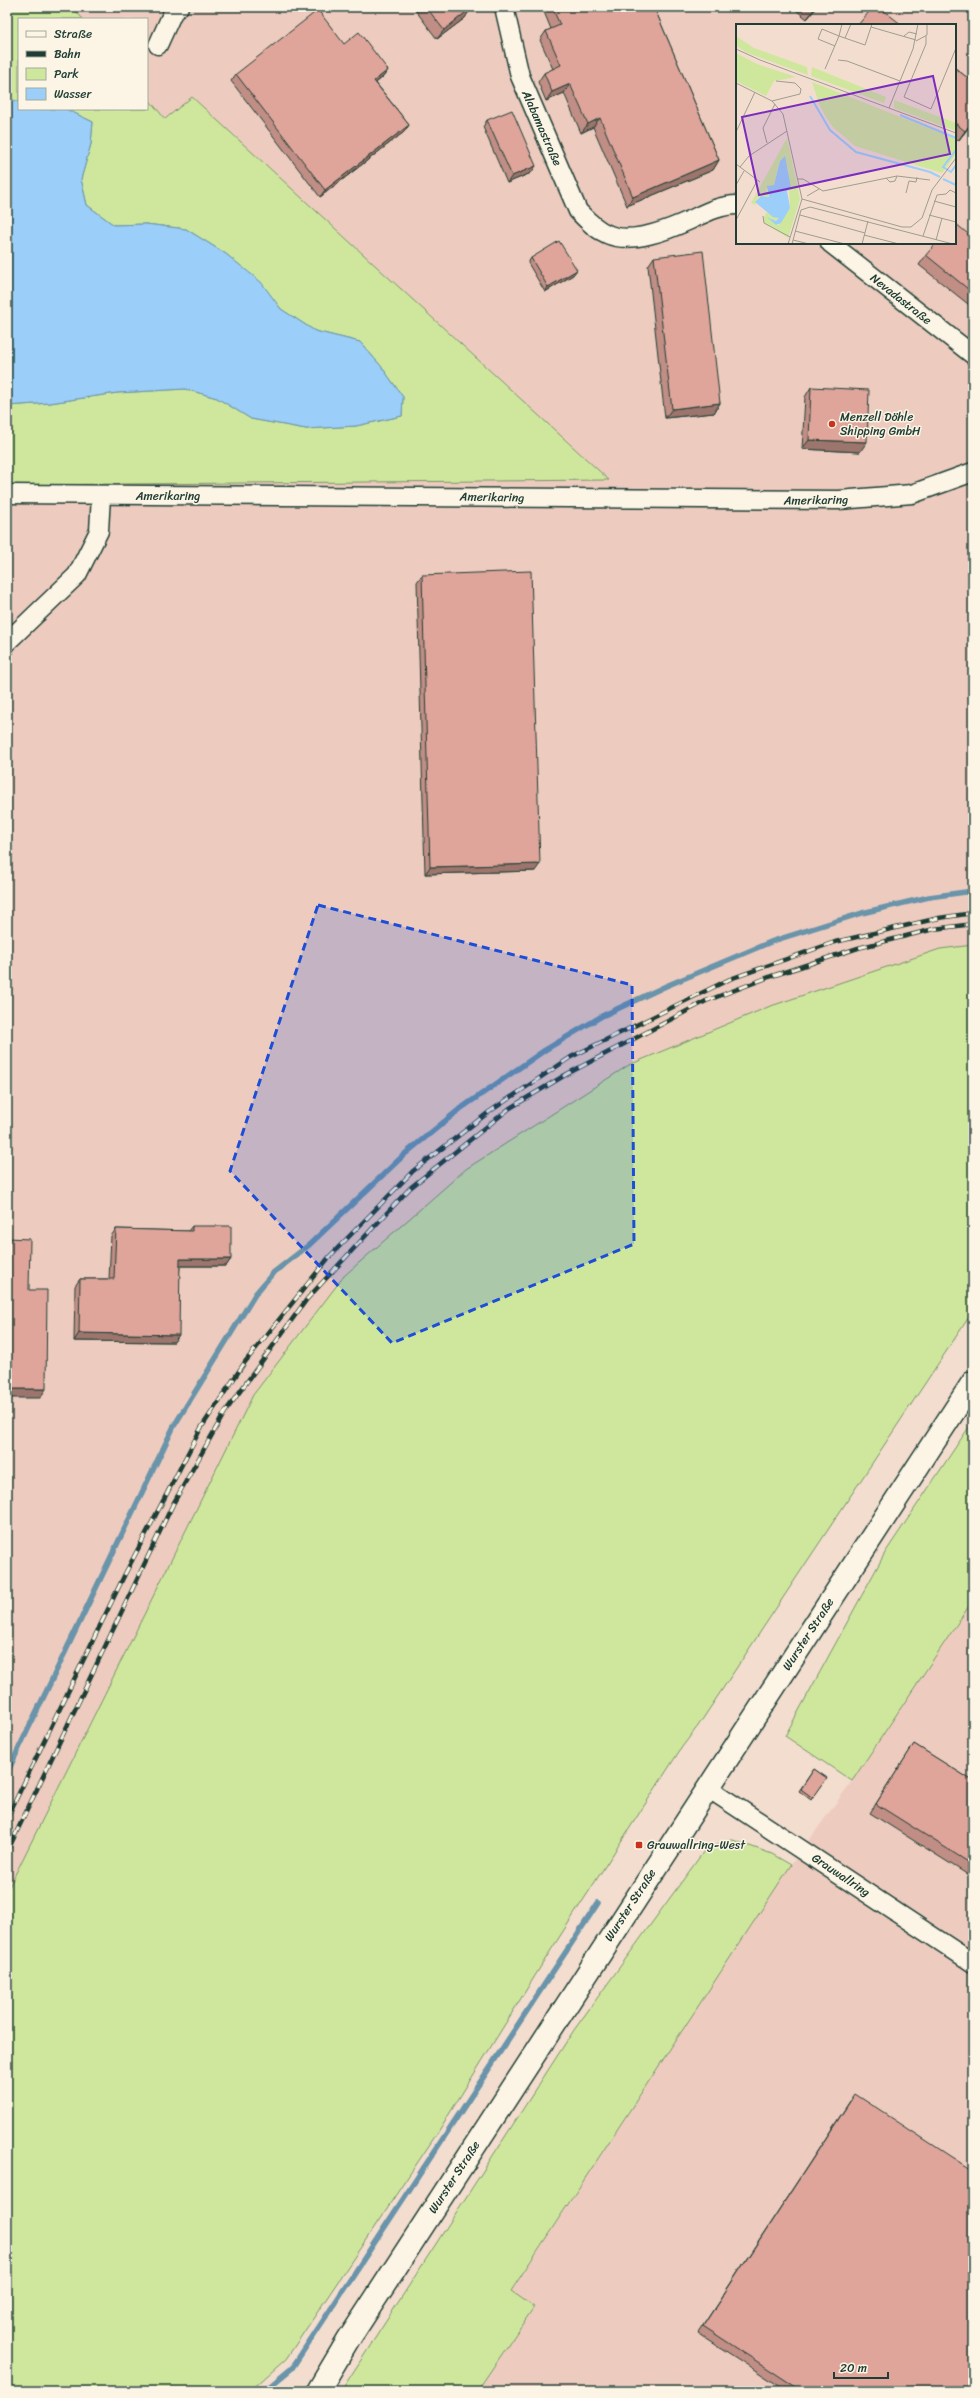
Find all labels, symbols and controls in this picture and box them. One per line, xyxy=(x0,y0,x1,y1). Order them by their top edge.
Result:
legend xyxy=(18,18,148,110)
text: Straße xyxy=(54,23,92,45)
inset map xyxy=(736,24,956,244)
text: Bahn xyxy=(54,43,81,65)
text: Park xyxy=(54,63,79,85)
text: Wasser xyxy=(54,83,92,105)
street label: Alabamastraße xyxy=(515,86,569,170)
street label: Nevadastraße xyxy=(865,268,937,330)
place label: Menzell Döhle Shipping GmbH xyxy=(840,406,921,442)
marker: Menzell Döhle Shipping GmbH xyxy=(827,419,837,429)
street label: Amerikaring xyxy=(135,485,200,507)
street label: Amerikaring xyxy=(458,485,525,509)
street label: Amerikaring xyxy=(782,488,849,512)
street label: Wurster Straße xyxy=(776,1593,840,1675)
place label: Grauwallring-West xyxy=(647,1834,746,1856)
marker: Grauwallring-West xyxy=(634,1840,644,1850)
street label: Grauwallring xyxy=(807,1847,875,1903)
street label: Wurster Straße xyxy=(598,1864,662,1946)
street label: Wurster Straße xyxy=(422,2136,486,2218)
scale bar xyxy=(834,2354,888,2380)
text: 20 m xyxy=(840,2357,867,2379)

